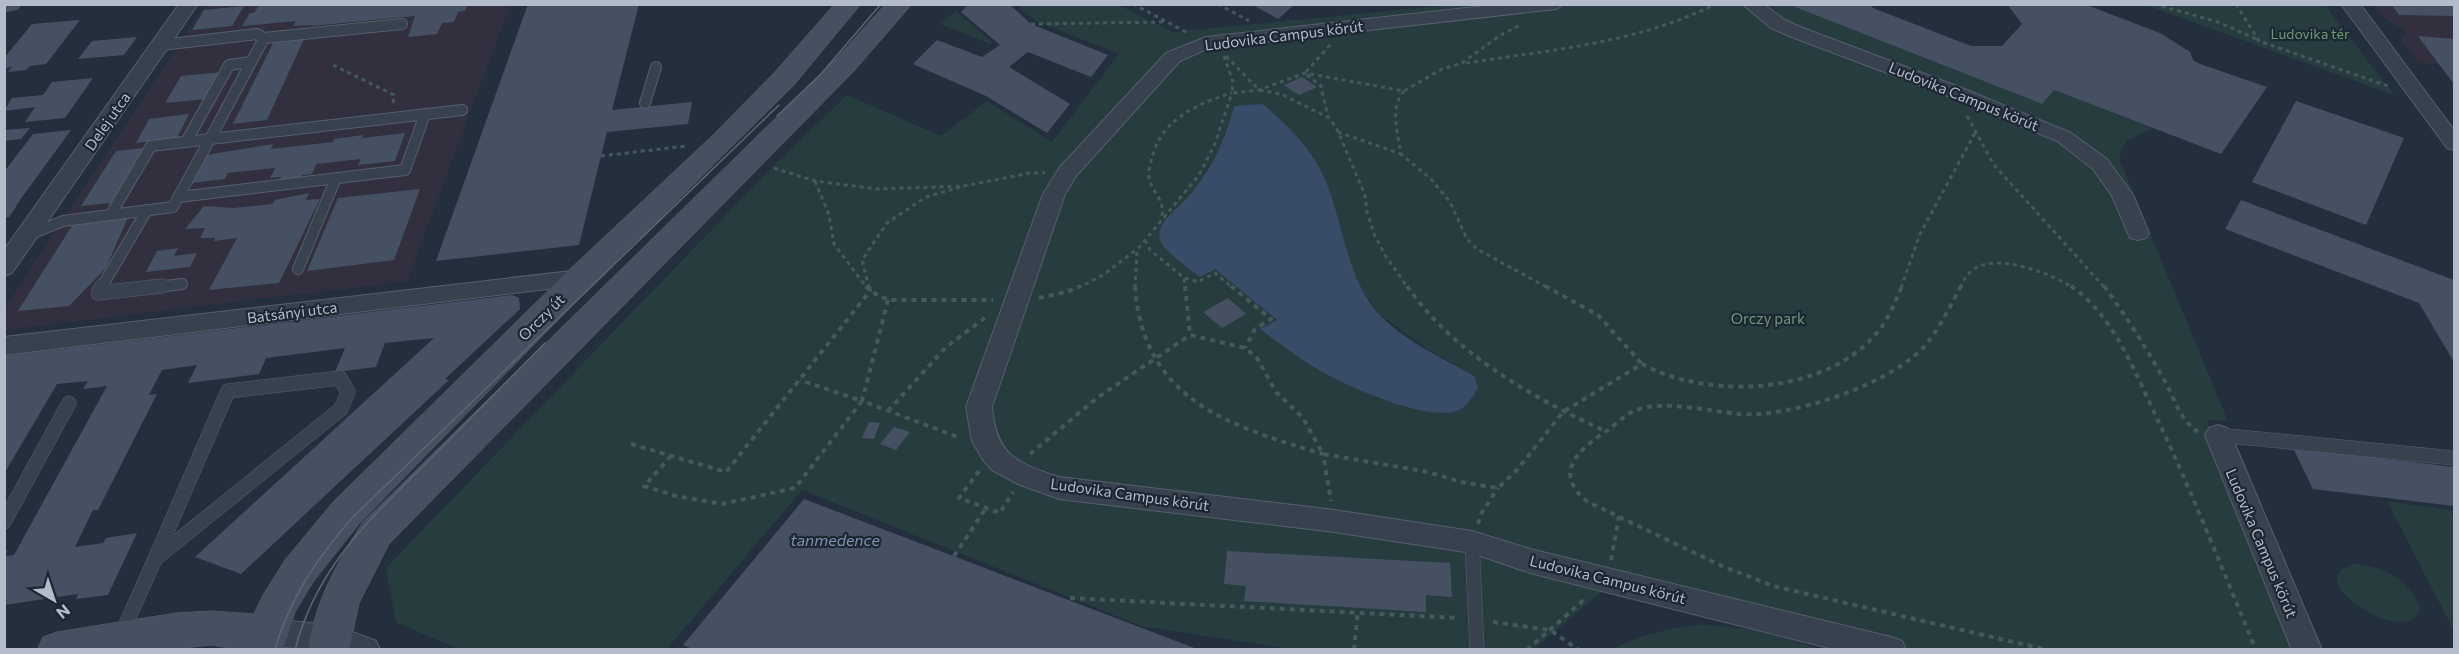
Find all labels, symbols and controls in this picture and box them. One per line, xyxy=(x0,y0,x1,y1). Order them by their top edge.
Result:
street label: Ludovika Campus körút xyxy=(1203,16,1365,54)
park label: Ludovika tér xyxy=(2270,25,2350,42)
street label: Ludovika Campus körút xyxy=(1886,58,2042,134)
street label: Delej utca xyxy=(80,88,134,154)
street label: Orczy út xyxy=(514,290,568,344)
street label: Batsányi utca xyxy=(246,298,338,326)
park label: Orczy park xyxy=(1731,309,1805,327)
street label: Ludovika Campus körút xyxy=(2222,466,2302,620)
street label: Ludovika Campus körút xyxy=(1049,474,1211,514)
water label: tanmedence xyxy=(790,530,880,549)
street label: Ludovika Campus körút xyxy=(1528,551,1688,607)
north arrow xyxy=(24,570,84,630)
text: N xyxy=(53,601,74,623)

